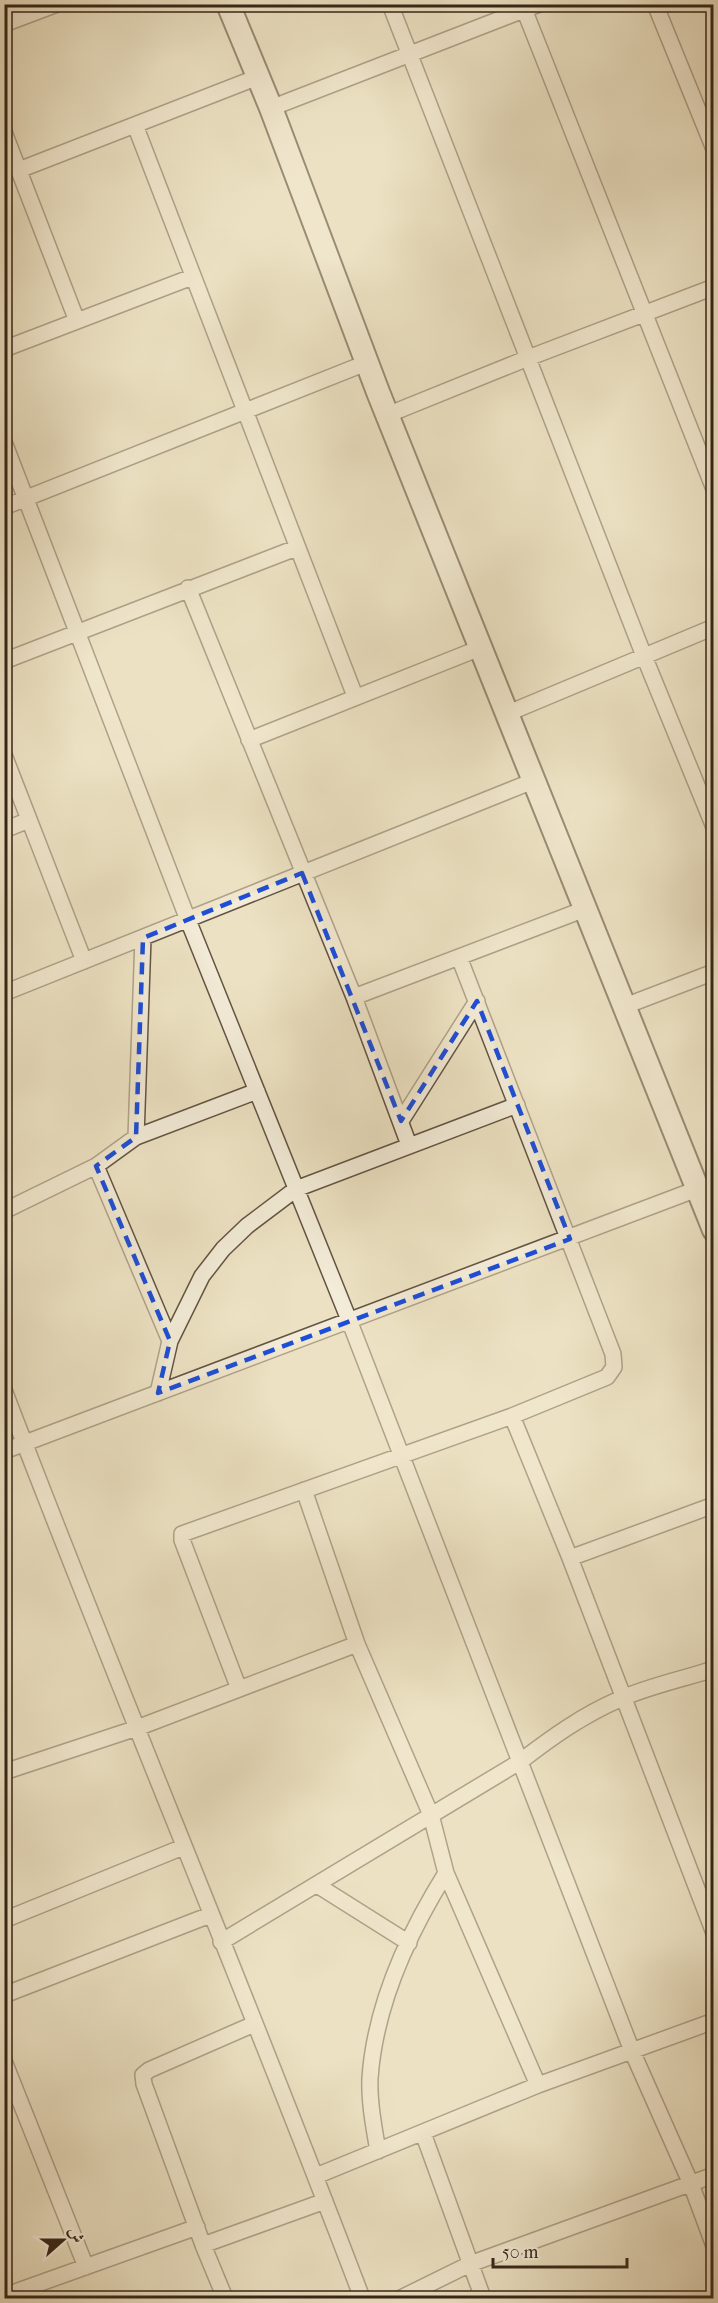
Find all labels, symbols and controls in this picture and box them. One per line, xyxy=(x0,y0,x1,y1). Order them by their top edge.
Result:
north arrow xyxy=(33,2210,93,2270)
text: ش xyxy=(65,2224,88,2246)
scale bar xyxy=(493,2231,626,2269)
text: 50 m xyxy=(502,2242,539,2263)

